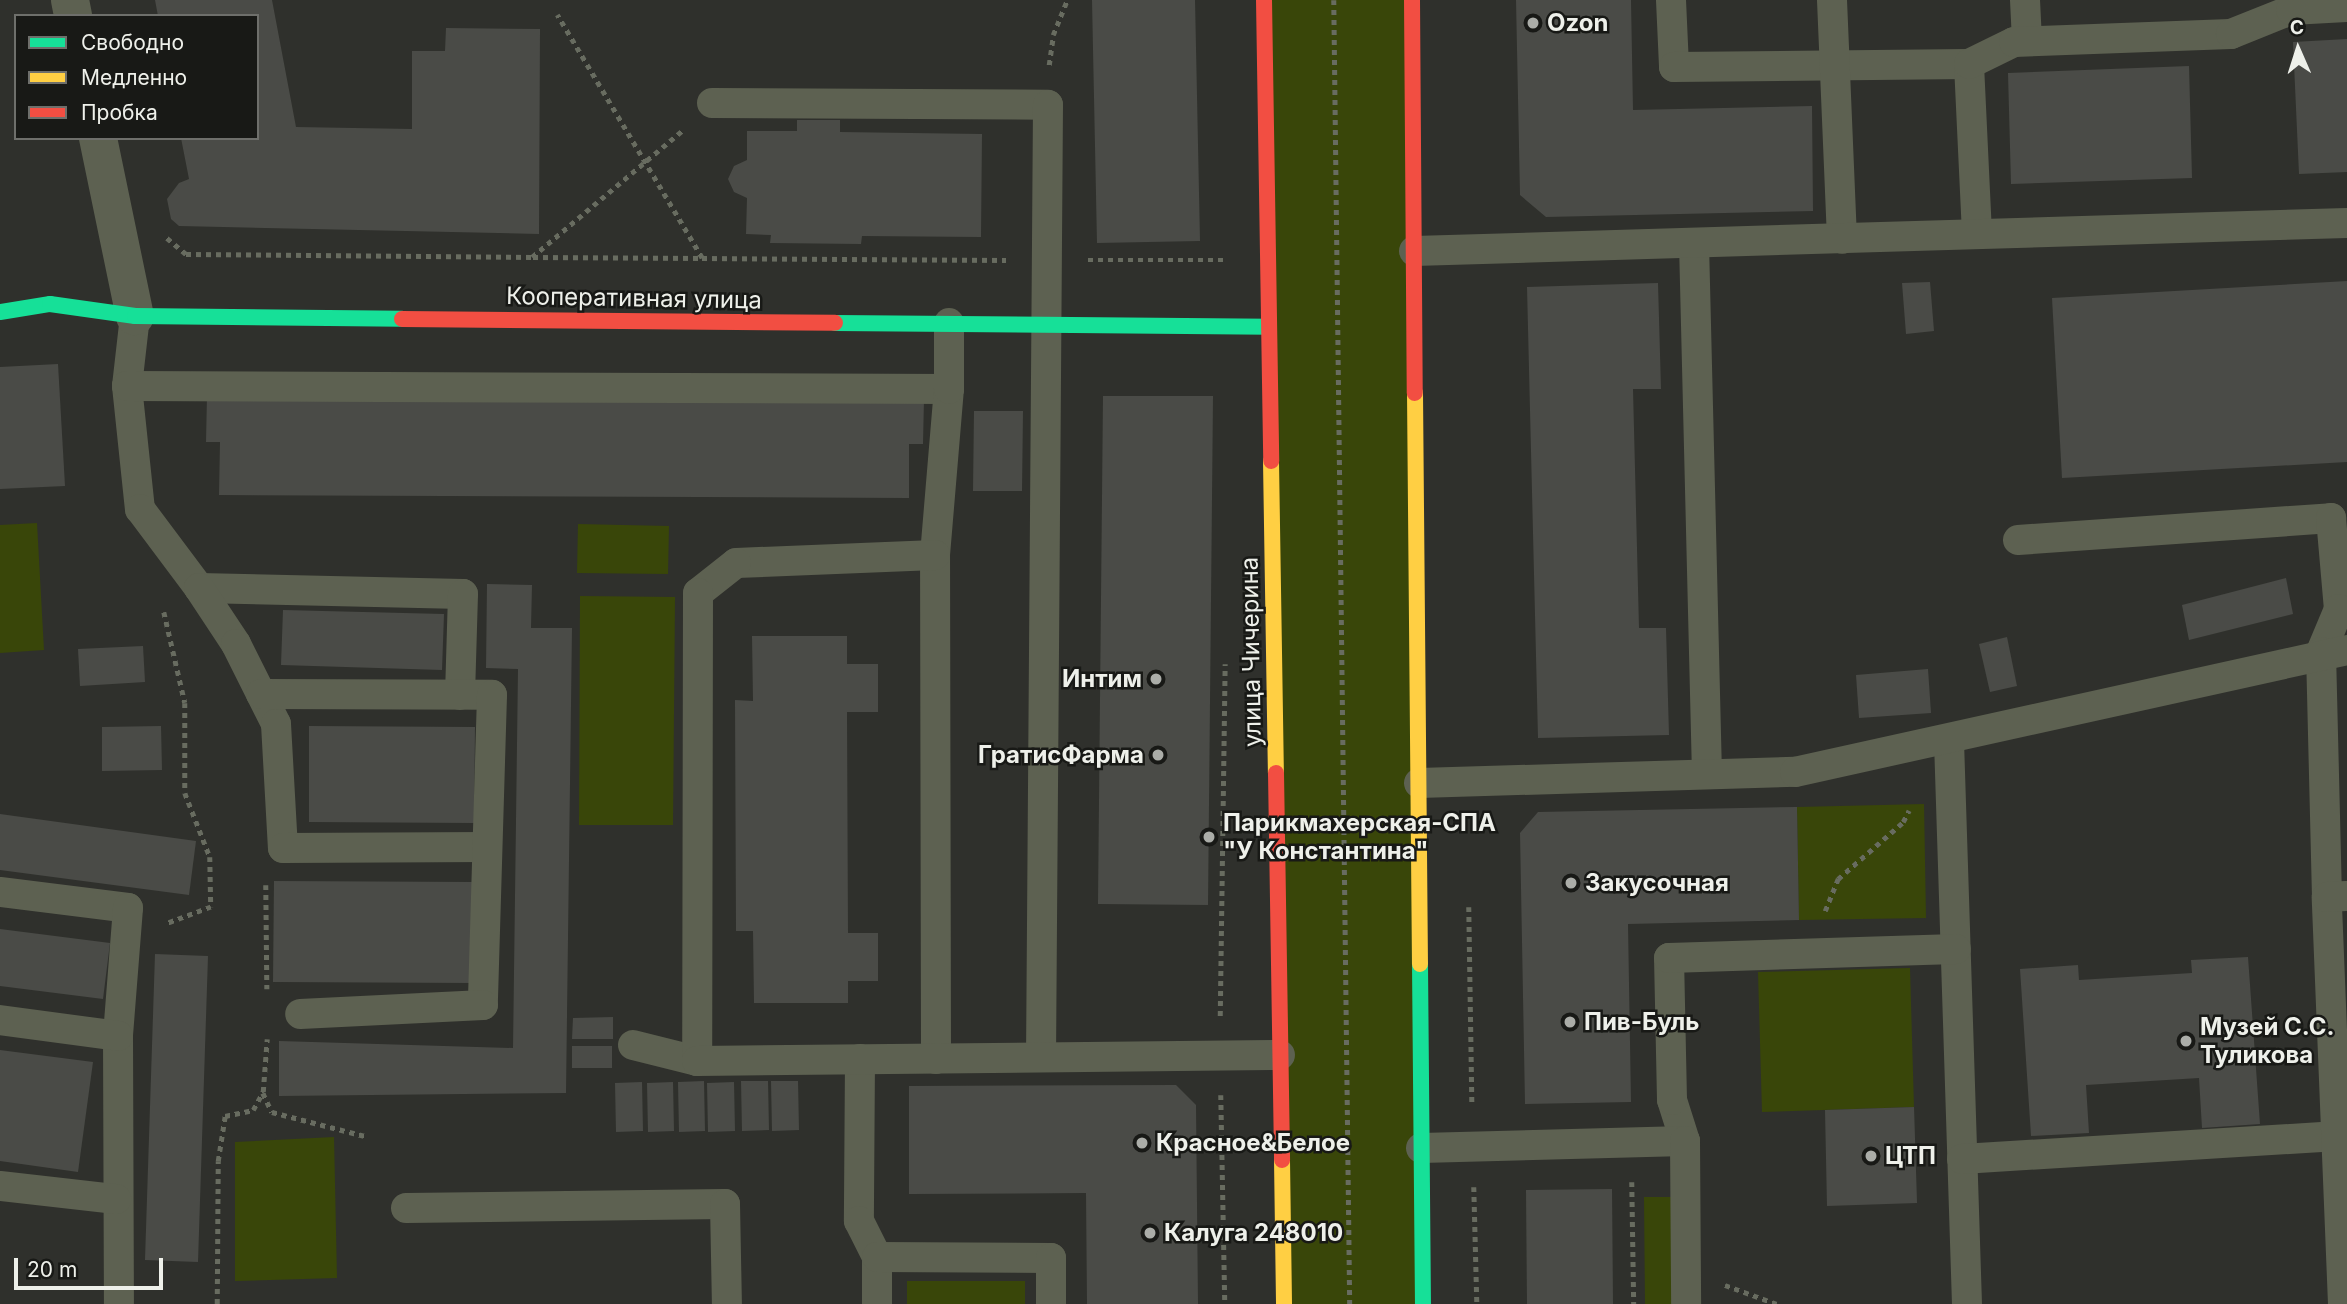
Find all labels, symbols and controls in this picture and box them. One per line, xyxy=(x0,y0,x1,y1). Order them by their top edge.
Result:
place label: Ozon xyxy=(1547,9,1608,37)
legend xyxy=(14,14,259,140)
north arrow xyxy=(2263,14,2333,84)
marker: Ozon xyxy=(1525,15,1541,31)
text: С xyxy=(2289,16,2304,39)
text: Свободно xyxy=(81,30,184,55)
text: Медленно xyxy=(81,65,187,90)
text: Пробка xyxy=(81,100,158,125)
street label: Кооперативная улица xyxy=(506,281,762,315)
street label: улица Чичерина xyxy=(1235,557,1267,747)
place label: Интим xyxy=(1062,665,1142,693)
marker: Интим xyxy=(1148,671,1164,687)
place label: ГратисФарма xyxy=(978,741,1144,769)
marker: ГратисФарма xyxy=(1150,747,1166,763)
place label: Парикмахерская-СПА "У Константина" xyxy=(1223,809,1496,865)
marker: Парикмахерская-СПА "У Константина" xyxy=(1201,829,1217,845)
place label: Закусочная xyxy=(1585,869,1729,897)
marker: Закусочная xyxy=(1563,875,1579,891)
place label: Пив-Буль xyxy=(1584,1008,1700,1036)
place label: Музей С.С. Туликова xyxy=(2200,1013,2334,1069)
marker: Пив-Буль xyxy=(1562,1014,1578,1030)
marker: Музей С.С. Туликова xyxy=(2178,1033,2194,1049)
place label: Красное&Белое xyxy=(1156,1129,1350,1157)
marker: Красное&Белое xyxy=(1134,1135,1150,1151)
place label: ЦТП xyxy=(1885,1142,1936,1170)
marker: ЦТП xyxy=(1863,1148,1879,1164)
place label: Калуга 248010 xyxy=(1164,1219,1343,1247)
marker: Калуга 248010 xyxy=(1142,1225,1158,1241)
scale bar xyxy=(18,1244,166,1288)
text: 20 m xyxy=(27,1257,77,1282)

